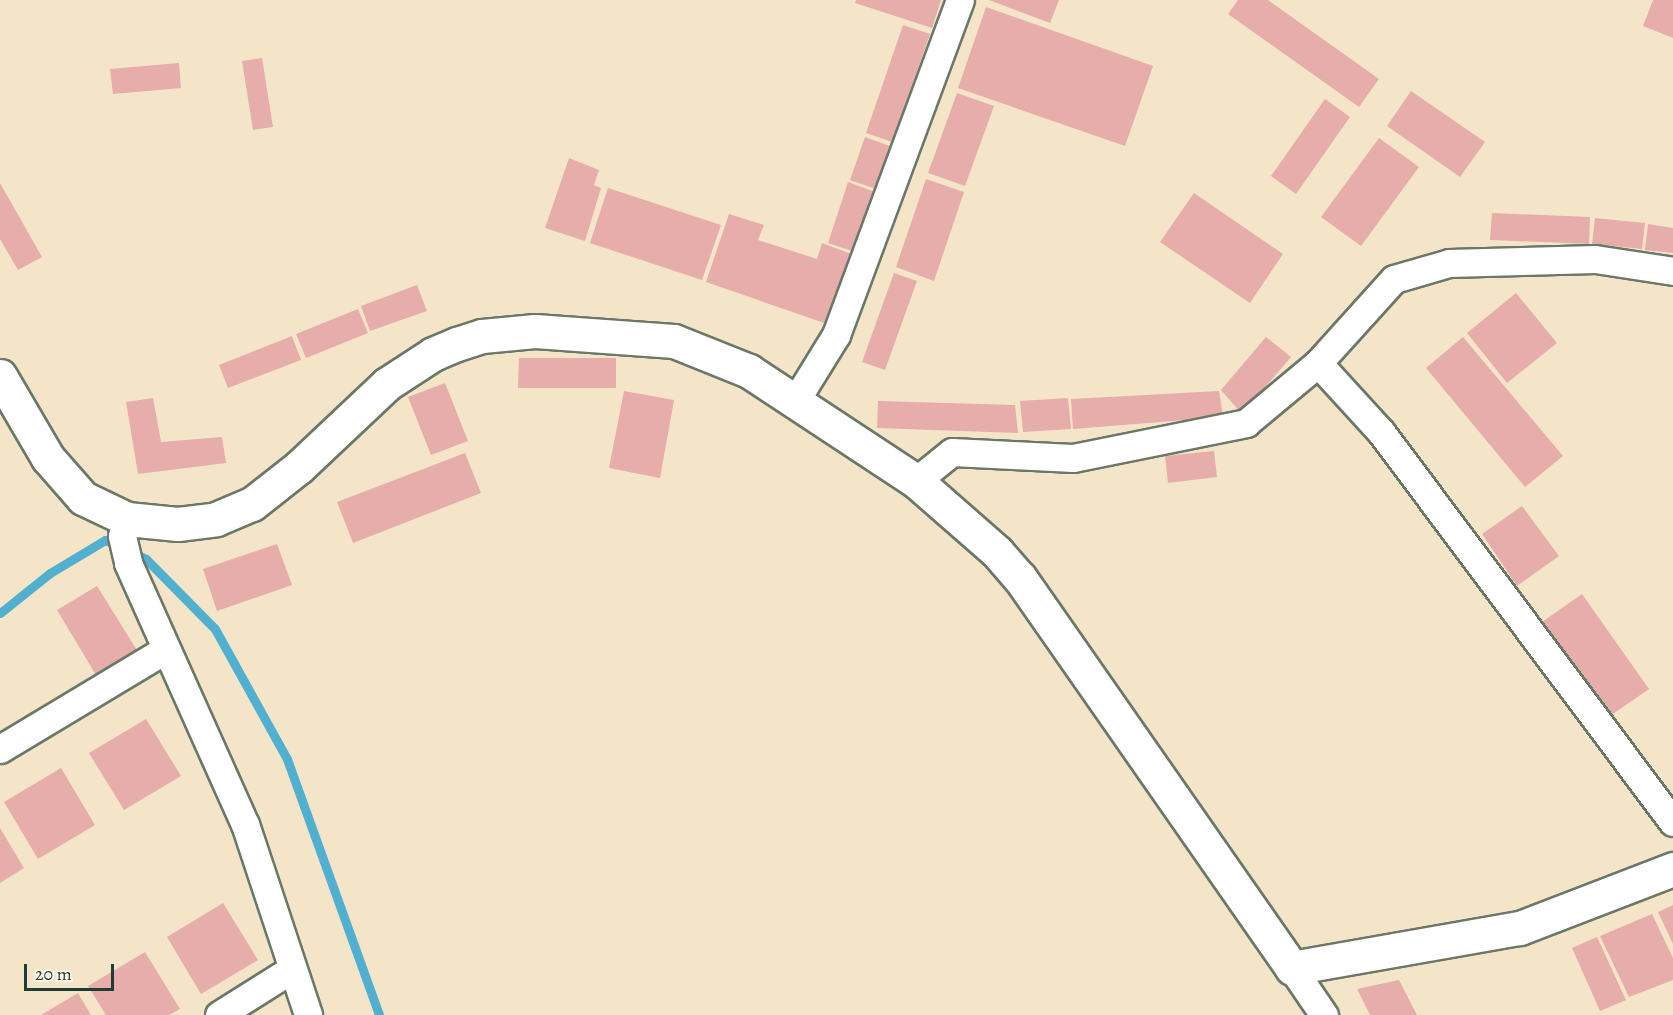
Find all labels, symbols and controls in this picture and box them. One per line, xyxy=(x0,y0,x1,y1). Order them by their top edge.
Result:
scale bar xyxy=(27,952,117,990)
text: 20 m xyxy=(35,962,72,986)

